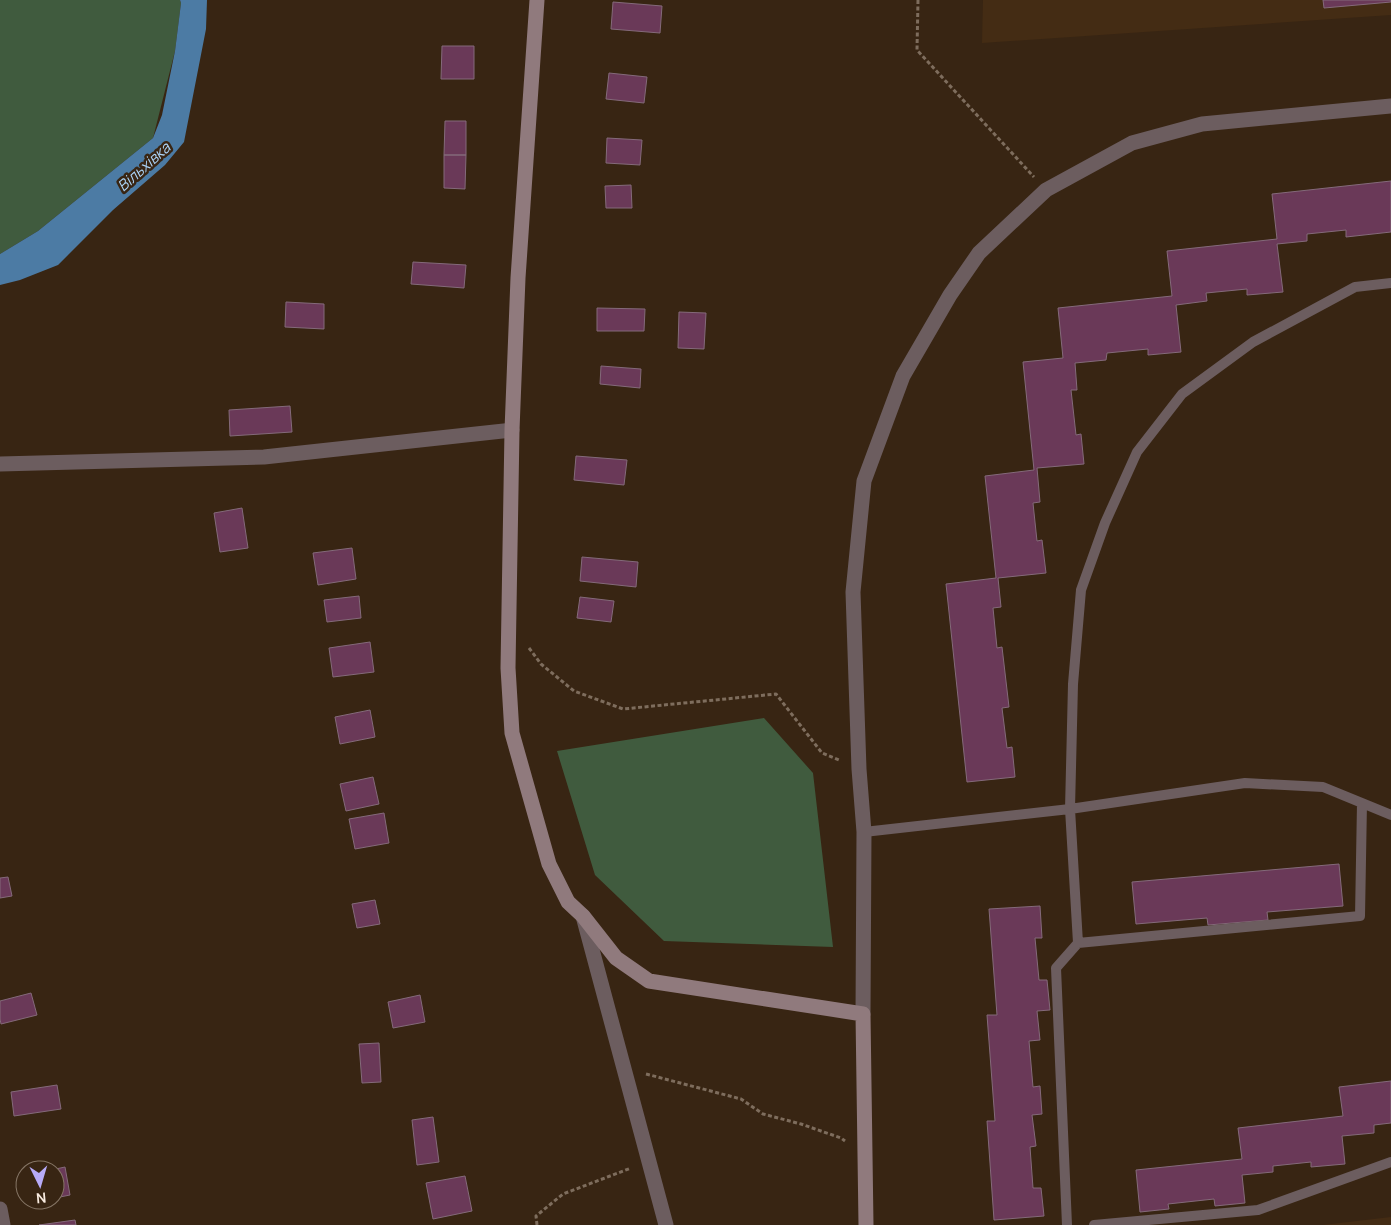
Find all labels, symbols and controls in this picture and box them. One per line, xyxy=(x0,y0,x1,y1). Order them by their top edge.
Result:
water label: Вільхівка xyxy=(113,137,175,196)
north arrow xyxy=(15,1160,65,1210)
text: N xyxy=(35,1189,47,1208)

